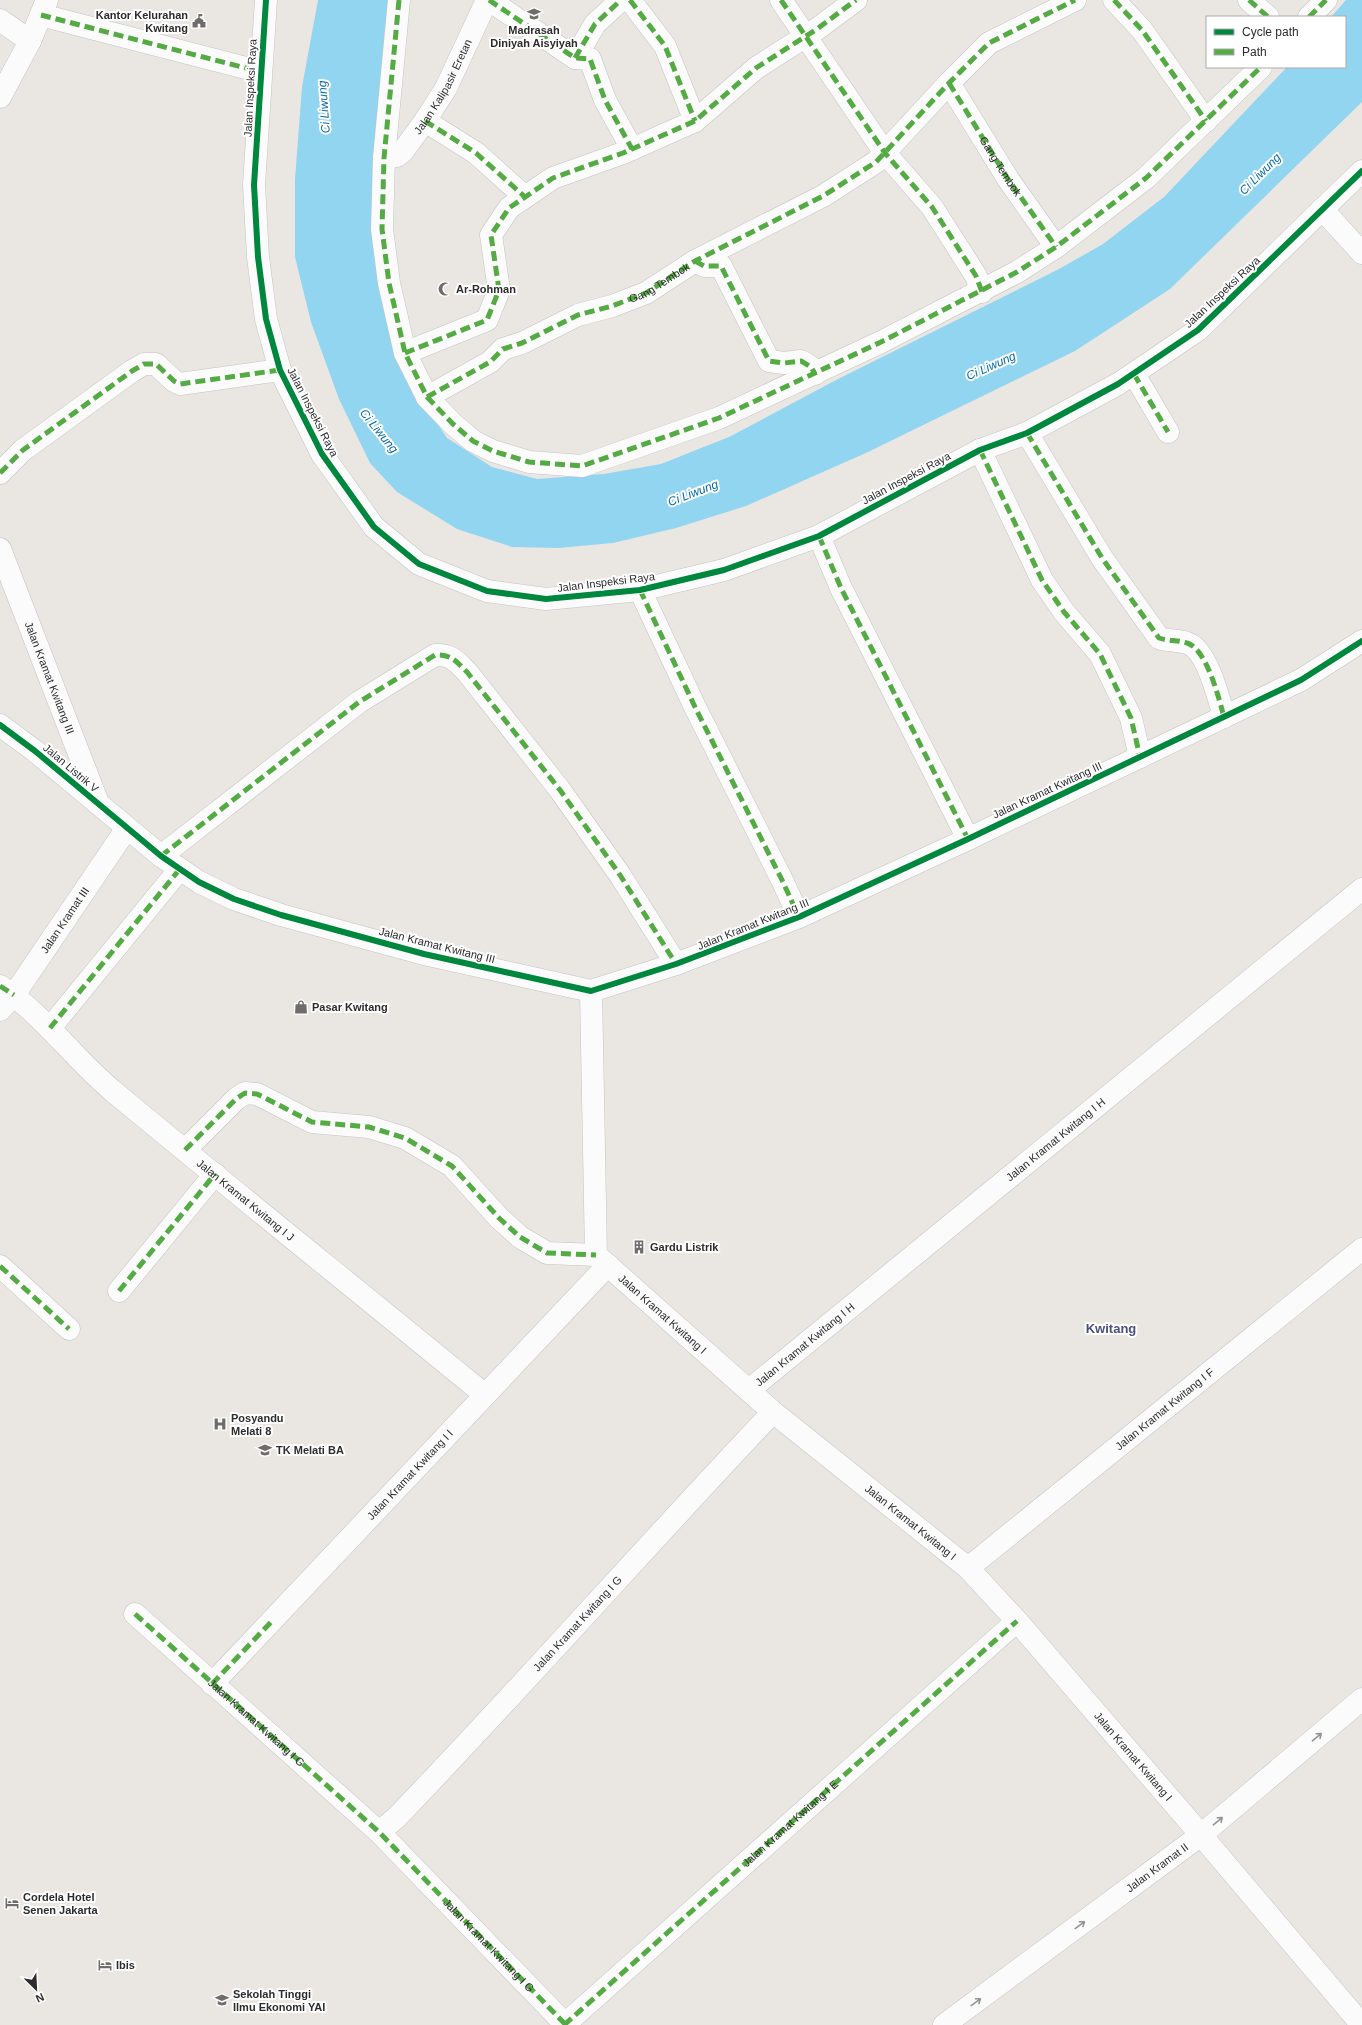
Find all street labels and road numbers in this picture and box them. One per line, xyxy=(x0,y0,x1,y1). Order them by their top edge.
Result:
street label: Jalan Kalipasir Eretan xyxy=(411,37,474,136)
street label: Jalan Inspeksi Raya xyxy=(241,38,259,137)
street label: Gang Tembok xyxy=(977,134,1024,199)
street label: Jalan Inspeksi Raya xyxy=(1182,253,1263,330)
street label: Gang Tembok xyxy=(627,260,692,305)
street label: Jalan Inspeksi Raya xyxy=(285,365,341,459)
street label: Jalan Inspeksi Raya xyxy=(860,449,953,506)
street label: Jalan Inspeksi Raya xyxy=(556,570,656,594)
street label: Jalan Kramat Kwitang III xyxy=(23,620,77,736)
street label: Jalan Listrik V xyxy=(41,741,102,795)
street label: Jalan Kramat Kwitang III xyxy=(990,759,1104,821)
street label: Jalan Kramat III xyxy=(38,885,91,955)
street label: Jalan Kramat Kwitang III xyxy=(695,896,811,952)
street label: Jalan Kramat Kwitang III xyxy=(378,925,496,965)
street label: Jalan Kramat Kwitang I H xyxy=(1004,1095,1108,1183)
street label: Jalan Kramat Kwitang I J xyxy=(194,1157,296,1243)
street label: Jalan Kramat Kwitang I xyxy=(616,1272,709,1356)
street label: Jalan Kramat Kwitang I H xyxy=(753,1300,857,1388)
street label: Jalan Kramat Kwitang I F xyxy=(1113,1365,1216,1452)
street label: Jalan Kramat Kwitang I I xyxy=(364,1427,455,1522)
street label: Jalan Kramat Kwitang I xyxy=(863,1482,959,1562)
street label: Jalan Kramat Kwitang I G xyxy=(531,1573,624,1674)
street label: Jalan Kramat Kwitang I G xyxy=(206,1677,307,1769)
street label: Jalan Kramat Kwitang I xyxy=(1092,1709,1175,1803)
street label: Jalan Kramat Kwitang I E xyxy=(740,1778,840,1869)
street label: Jalan Kramat II xyxy=(1124,1841,1190,1894)
street label: Jalan Kramat Kwitang I G xyxy=(441,1896,537,1994)

